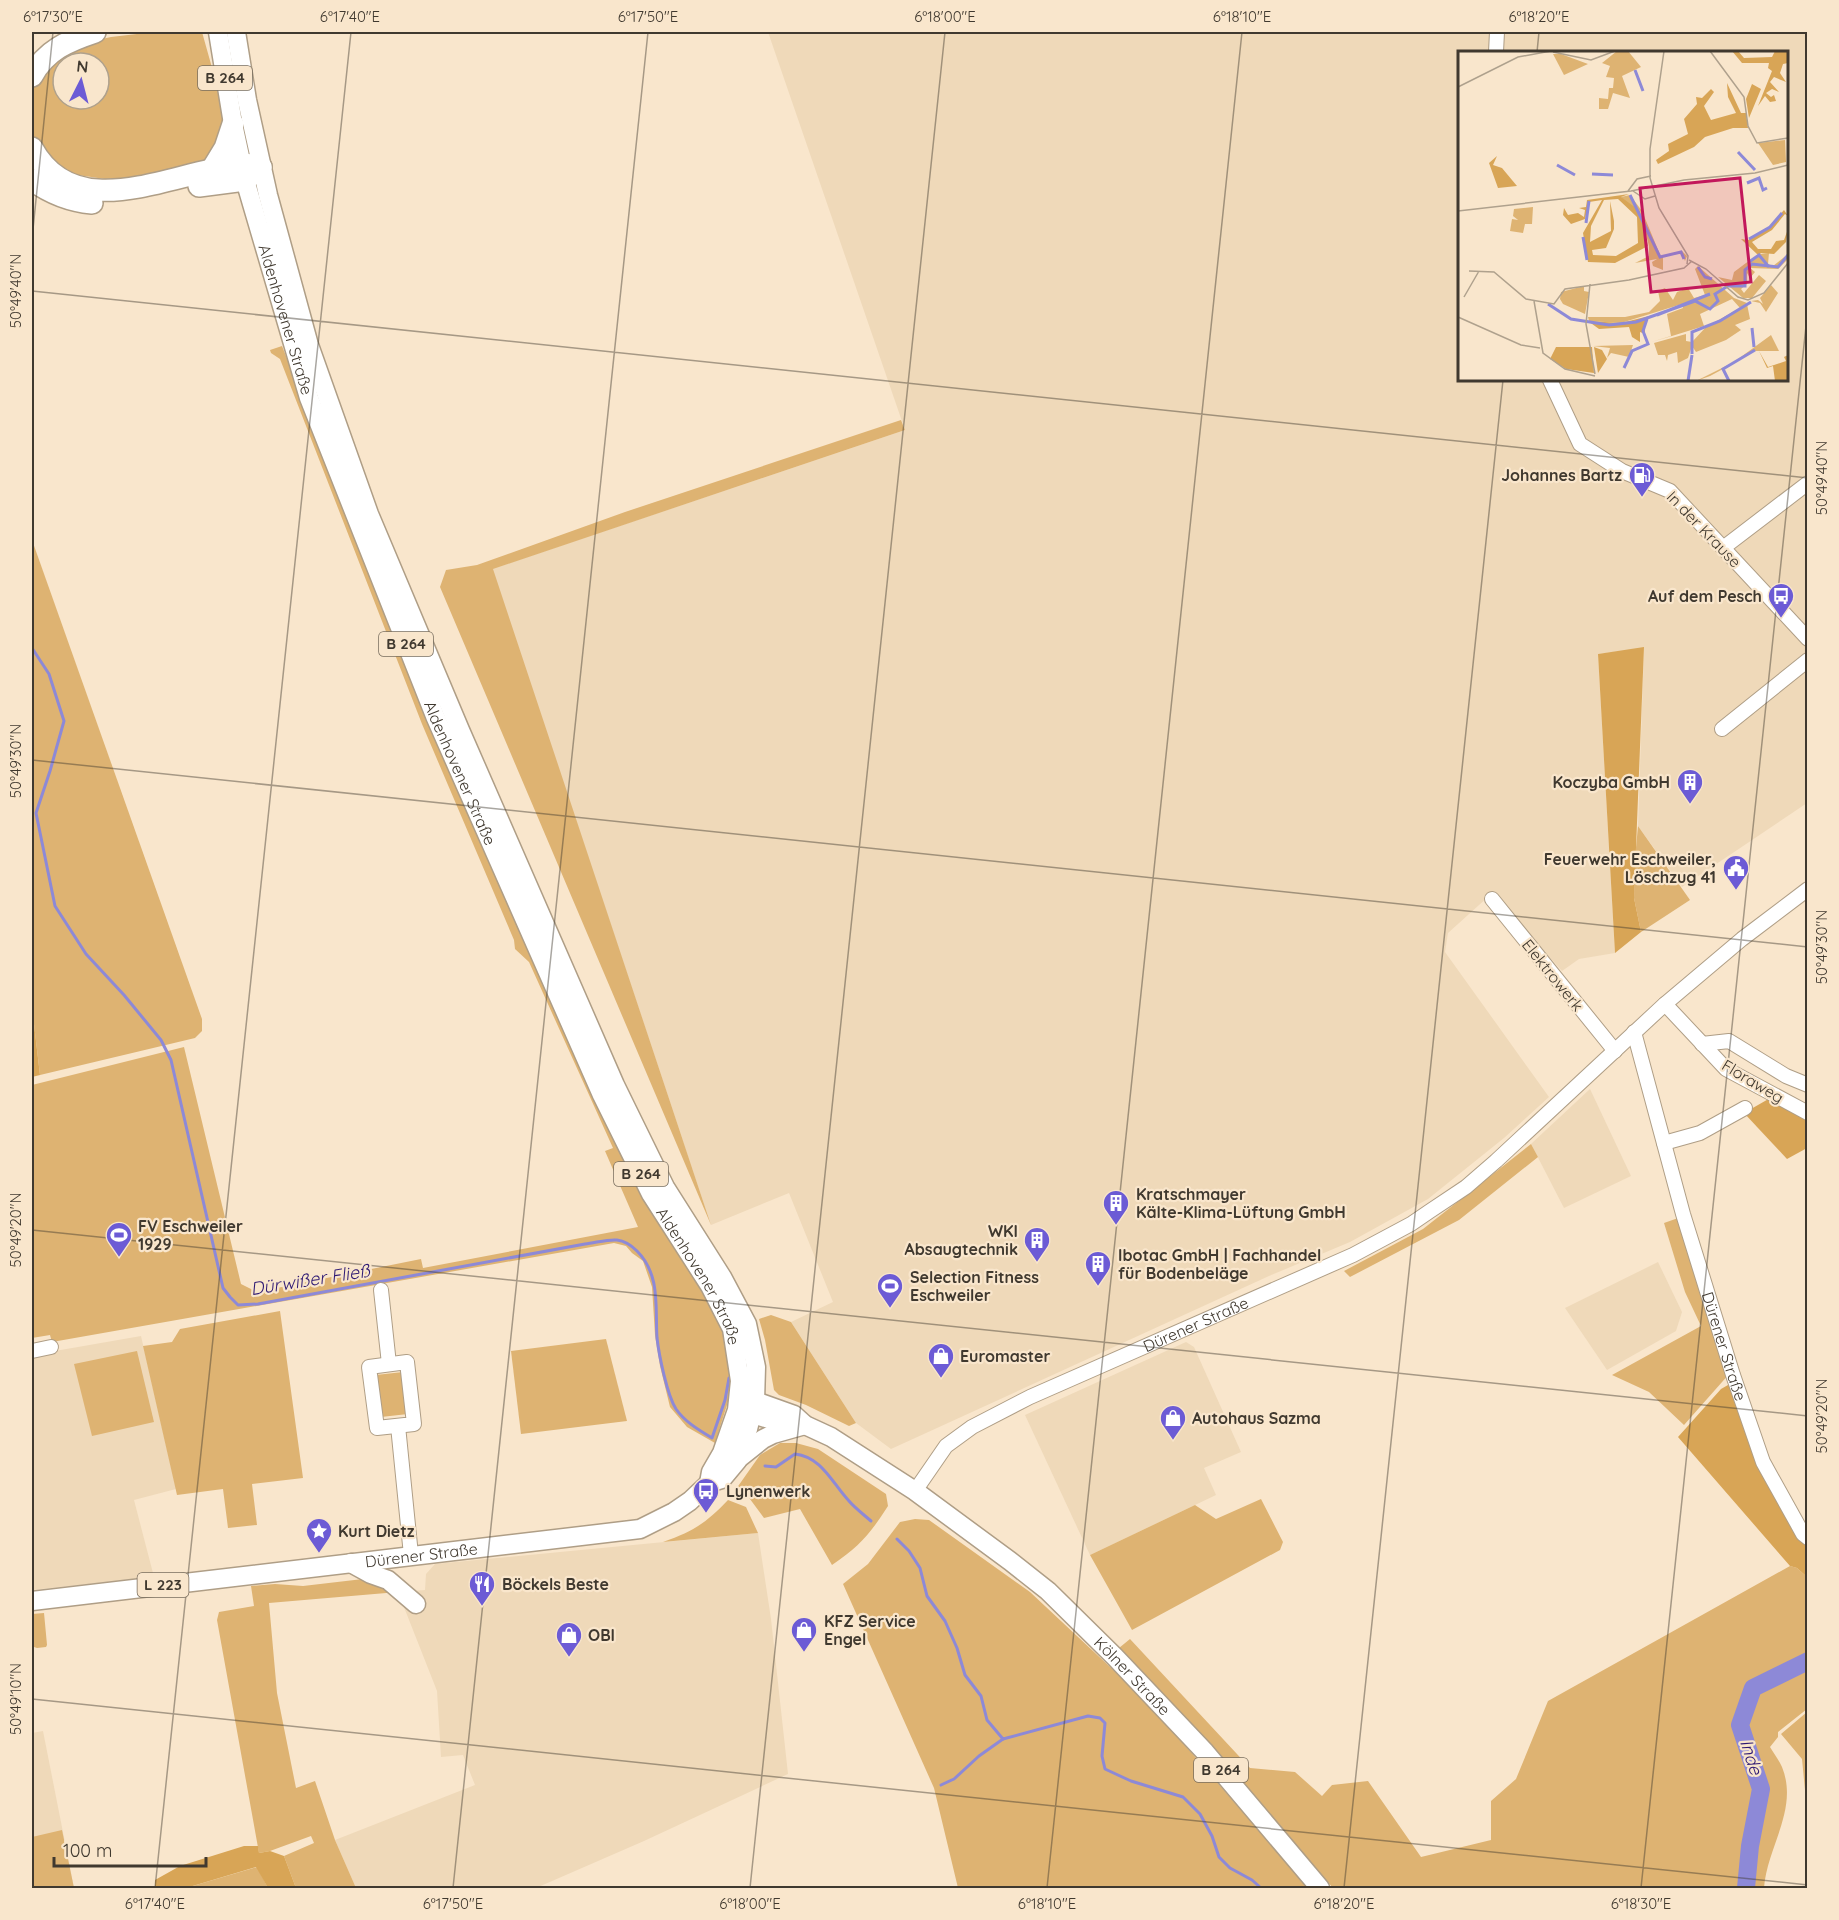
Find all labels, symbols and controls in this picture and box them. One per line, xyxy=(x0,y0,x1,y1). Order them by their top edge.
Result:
text: 6°17'30"E xyxy=(23,7,83,26)
text: 6°17'40"E xyxy=(320,7,380,26)
text: 6°17'50"E xyxy=(618,7,678,26)
text: 6°18'00"E xyxy=(914,7,976,26)
text: 6°18'10"E xyxy=(1213,7,1271,26)
text: 6°18'20"E xyxy=(1508,7,1570,26)
north arrow xyxy=(51,51,111,111)
inset map xyxy=(1458,51,1788,381)
text: N xyxy=(76,56,89,77)
road number: B 264 xyxy=(198,66,252,90)
street label: Aldenhovener Straße xyxy=(254,242,318,397)
text: 50°49'40"N xyxy=(6,254,25,328)
text: 50°49'40"N xyxy=(1812,441,1831,515)
fuel station icon: Johannes Bartz xyxy=(1627,460,1657,498)
place label: Johannes Bartz xyxy=(1501,465,1622,485)
street label: In der Krause xyxy=(1663,487,1745,571)
bus stop icon: Auf dem Pesch xyxy=(1766,581,1796,619)
place label: Auf dem Pesch xyxy=(1648,586,1762,606)
road number: B 264 xyxy=(379,632,433,656)
street label: Aldenhovener Straße xyxy=(420,698,501,848)
text: 50°49'30"N xyxy=(6,724,25,798)
building icon: Koczyba GmbH xyxy=(1675,767,1705,805)
place label: Koczyba GmbH xyxy=(1552,772,1670,792)
place label: Feuerwehr Eschweiler, Löschzug 41 xyxy=(1544,849,1716,887)
public building icon: Feuerwehr Eschweiler, Löschzug 41 xyxy=(1721,853,1751,891)
text: 50°49'30"N xyxy=(1812,910,1831,984)
street label: Elektrowerk xyxy=(1518,935,1588,1015)
street label: Floraweg xyxy=(1718,1055,1788,1107)
road number: B 264 xyxy=(614,1162,668,1186)
place label: Kratschmayer Kälte-Klima-Lüftung GmbH xyxy=(1136,1184,1346,1222)
building icon: Kratschmayer Kälte-Klima-Lüftung GmbH xyxy=(1101,1188,1131,1226)
text: 50°49'20"N xyxy=(6,1193,25,1267)
street label: Aldenhovener Straße xyxy=(652,1204,744,1346)
place label: FV Eschweiler 1929 xyxy=(138,1216,243,1254)
sports icon: FV Eschweiler 1929 xyxy=(104,1220,134,1258)
place label: WKI Absaugtechnik xyxy=(905,1221,1018,1259)
building icon: WKI Absaugtechnik xyxy=(1022,1225,1052,1263)
place label: Ibotac GmbH | Fachhandel für Bodenbeläge xyxy=(1118,1245,1321,1283)
building icon: Ibotac GmbH | Fachhandel für Bodenbeläge xyxy=(1083,1249,1113,1287)
water label: Dürwißer Fließ xyxy=(249,1259,372,1300)
place label: Selection Fitness Eschweiler xyxy=(910,1267,1039,1305)
sports icon: Selection Fitness Eschweiler xyxy=(875,1271,905,1309)
street label: Dürener Straße xyxy=(1698,1289,1751,1403)
street label: Dürener Straße xyxy=(1140,1292,1251,1356)
shop icon: Euromaster xyxy=(926,1341,956,1379)
place label: Euromaster xyxy=(960,1346,1050,1366)
text: 50°49'20"N xyxy=(1812,1379,1831,1453)
shop icon: Autohaus Sazma xyxy=(1158,1403,1188,1441)
place label: Autohaus Sazma xyxy=(1192,1408,1321,1428)
bus stop icon: Lynenwerk xyxy=(691,1476,721,1514)
place label: Lynenwerk xyxy=(726,1481,810,1501)
place icon: Kurt Dietz xyxy=(304,1516,334,1554)
place label: Kurt Dietz xyxy=(338,1521,415,1541)
street label: Dürener Straße xyxy=(364,1538,479,1571)
restaurant icon: Böckels Beste xyxy=(467,1569,497,1607)
road number: L 223 xyxy=(138,1573,188,1597)
place label: Böckels Beste xyxy=(502,1574,609,1594)
place label: KFZ Service Engel xyxy=(824,1611,916,1649)
shop icon: KFZ Service Engel xyxy=(789,1615,819,1653)
shop icon: OBI xyxy=(554,1620,584,1658)
place label: OBI xyxy=(588,1625,615,1645)
street label: Kölner Straße xyxy=(1090,1632,1175,1719)
text: 50°49'10"N xyxy=(6,1663,25,1735)
water label: Inde xyxy=(1735,1736,1768,1778)
road number: B 264 xyxy=(1194,1758,1248,1782)
scale bar xyxy=(54,1830,206,1868)
text: 100 m xyxy=(63,1839,112,1862)
text: 6°17'40"E xyxy=(125,1894,185,1913)
text: 6°17'50"E xyxy=(423,1894,483,1913)
text: 6°18'00"E xyxy=(719,1894,781,1913)
text: 6°18'10"E xyxy=(1018,1894,1076,1913)
text: 6°18'20"E xyxy=(1313,1894,1375,1913)
text: 6°18'30"E xyxy=(1611,1894,1671,1913)

